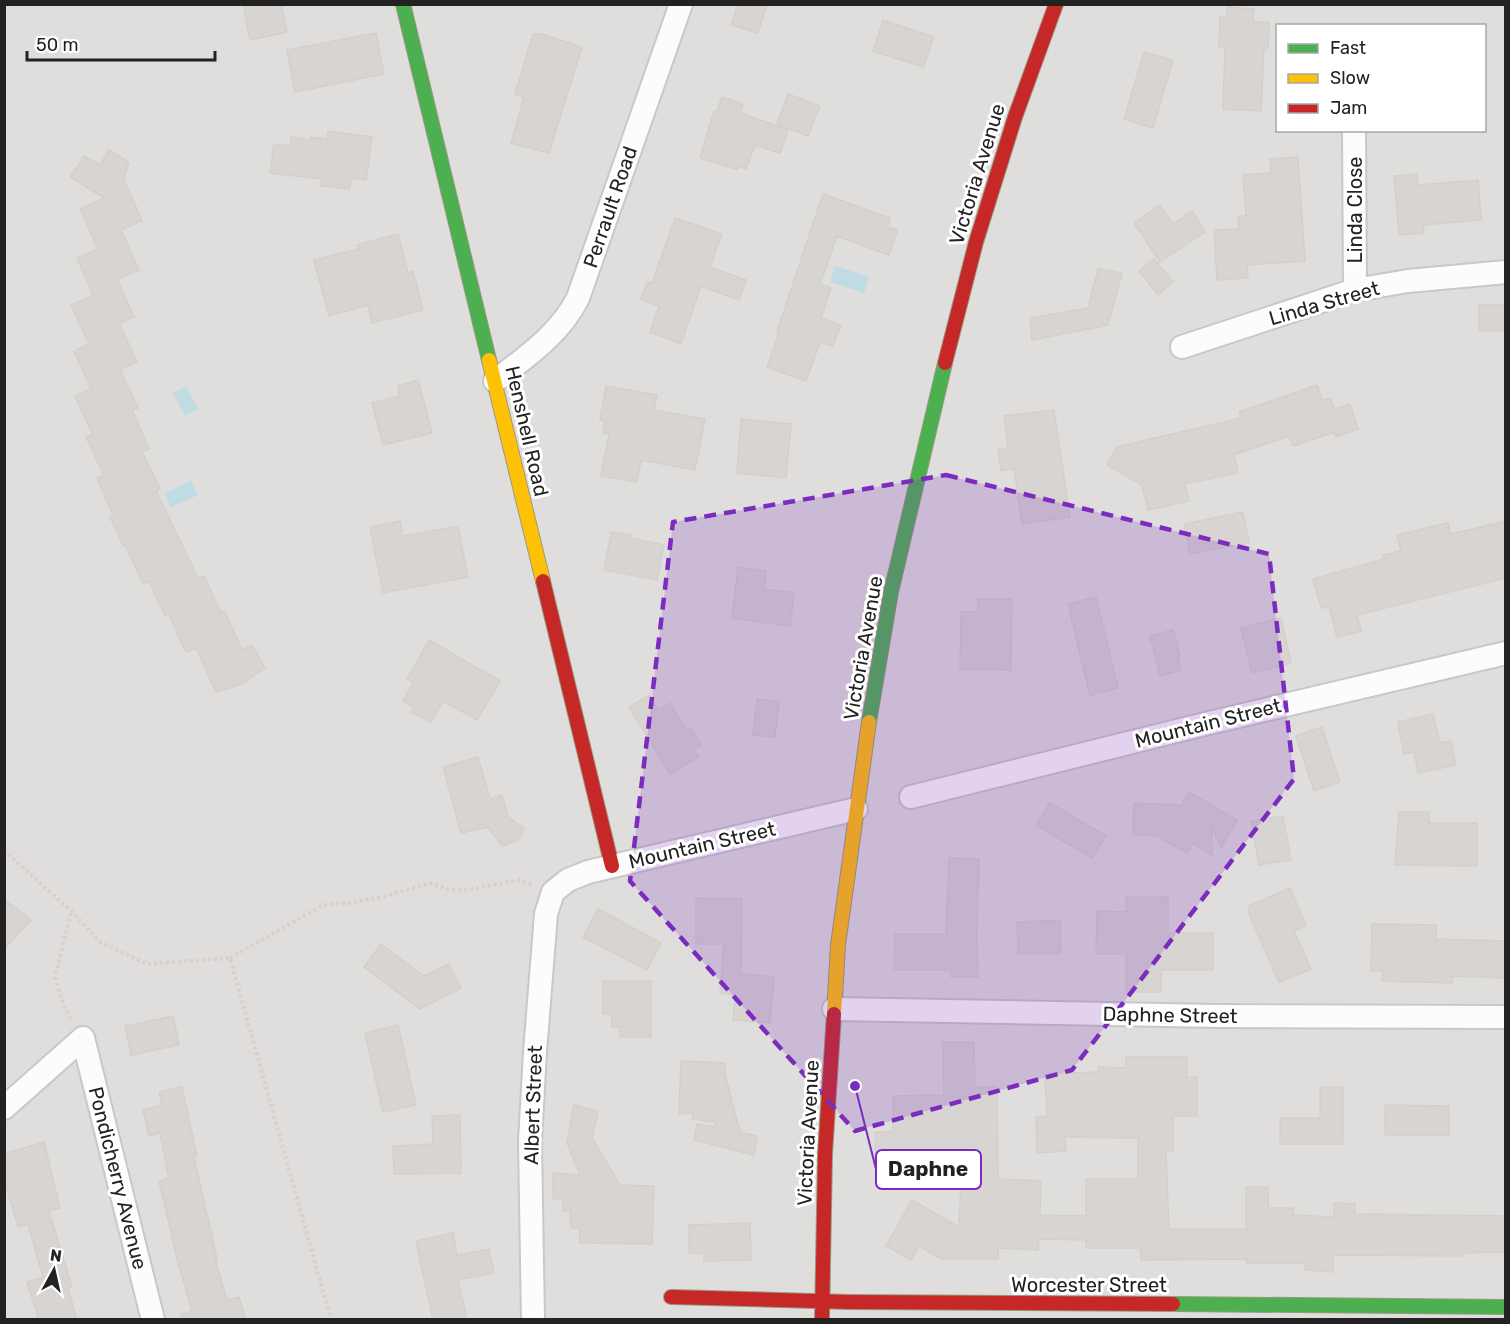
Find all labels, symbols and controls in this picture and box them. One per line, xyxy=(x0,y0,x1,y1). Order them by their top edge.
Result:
scale bar xyxy=(27,24,214,62)
legend xyxy=(1276,24,1486,132)
text: 50 m xyxy=(36,34,79,56)
text: Fast xyxy=(1330,37,1366,59)
text: Slow xyxy=(1330,67,1370,89)
text: Jam xyxy=(1330,97,1367,119)
street label: Victoria Avenue xyxy=(944,101,1010,247)
street label: Perrault Road xyxy=(578,143,642,271)
street label: Linda Close xyxy=(1343,156,1367,264)
street label: Linda Street xyxy=(1266,276,1382,330)
street label: Henshell Road xyxy=(500,363,554,499)
street label: Victoria Avenue xyxy=(838,574,888,722)
street label: Mountain Street xyxy=(1132,693,1284,753)
street label: Mountain Street xyxy=(626,816,778,874)
street label: Daphne Street xyxy=(1102,1002,1238,1028)
street label: Albert Street xyxy=(519,1045,547,1165)
street label: Victoria Avenue xyxy=(792,1059,824,1207)
street label: Pondicherry Avenue xyxy=(84,1084,152,1272)
callout: Daphne xyxy=(876,1150,981,1189)
text: Daphne xyxy=(888,1156,968,1181)
north arrow xyxy=(24,1240,84,1300)
text: N xyxy=(49,1245,63,1266)
street label: Worcester Street xyxy=(1011,1273,1167,1297)

